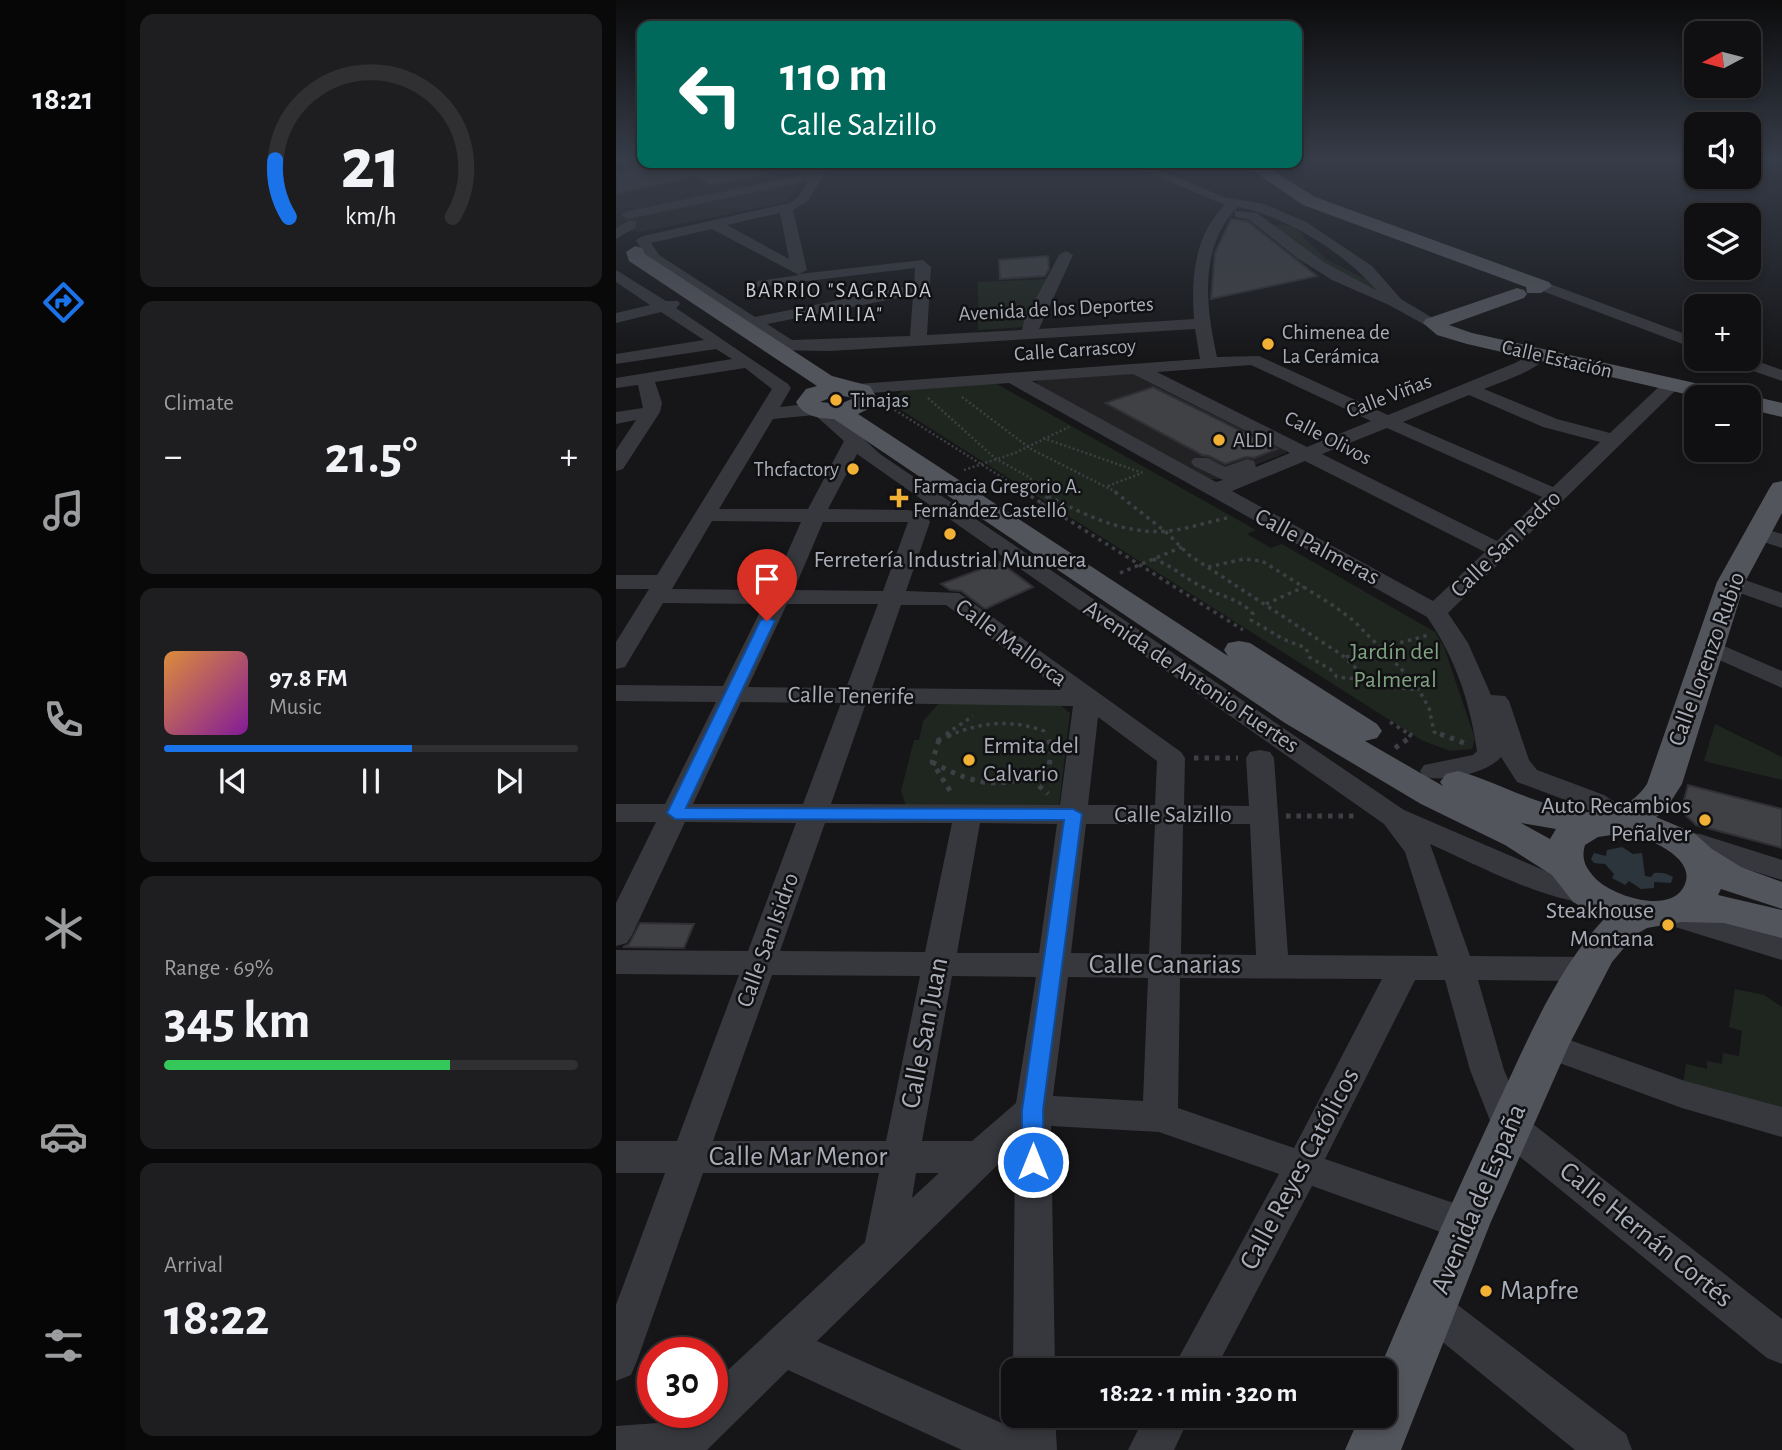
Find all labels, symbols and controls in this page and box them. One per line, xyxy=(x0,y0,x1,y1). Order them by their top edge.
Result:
north arrow xyxy=(1684,21,1760,98)
map controls xyxy=(1684,21,1761,462)
icon: left xyxy=(665,49,756,140)
text: 110 m xyxy=(780,51,888,100)
text: 18:21 xyxy=(32,83,94,115)
text: Calle Salzillo xyxy=(780,109,937,141)
button: sound xyxy=(1684,112,1761,189)
text: 21 xyxy=(341,129,401,202)
text: km/h xyxy=(345,203,397,228)
button: layers xyxy=(1684,203,1761,280)
icon: directions xyxy=(39,278,88,327)
district label: BARRIO "SAGRADA FAMILIA" xyxy=(745,280,933,325)
street label: Avenida de los Deportes xyxy=(958,293,1154,325)
button: + xyxy=(1684,294,1761,371)
place label: Chimenea de La Cerámica xyxy=(1282,322,1390,367)
street label: Calle Carrascoy xyxy=(1013,335,1137,365)
marker: Chimenea de La Cerámica xyxy=(1260,336,1276,352)
street label: Calle Estación xyxy=(1500,336,1614,382)
street label: Calle Viñas xyxy=(1344,370,1434,422)
button: − xyxy=(1684,385,1761,462)
place label: Tinajas xyxy=(850,390,909,411)
text: Climate xyxy=(164,392,234,415)
marker: Tinajas xyxy=(828,392,844,408)
street label: Calle Olivos xyxy=(1281,407,1375,469)
text: 21.5° xyxy=(325,430,417,482)
place label: ALDI xyxy=(1233,430,1273,451)
marker: ALDI xyxy=(1211,432,1227,448)
text: − xyxy=(164,438,182,476)
text: + xyxy=(560,438,578,476)
place label: Thcfactory xyxy=(753,459,839,480)
marker: Thcfactory xyxy=(845,461,861,477)
place label: Farmacia Gregorio A. Fernández Castelló xyxy=(913,476,1082,521)
icon: music xyxy=(39,486,88,535)
street label: Calle San Pedro xyxy=(1446,486,1566,602)
marker: Farmacia Gregorio A. Fernández Castelló xyxy=(891,490,907,506)
street label: Calle Palmeras xyxy=(1251,504,1383,590)
marker: Ferretería Industrial Munuera xyxy=(942,526,958,542)
place label: Ferretería Industrial Munuera xyxy=(813,548,1087,572)
pin xyxy=(737,549,797,621)
icon: arrive xyxy=(748,560,786,598)
street label: Calle Lorenzo Rubio xyxy=(1664,569,1750,749)
street label: Calle Mallorca xyxy=(951,595,1071,691)
street label: Avenida de Antonio Fuertes xyxy=(1079,596,1303,758)
park label: Jardín del Palmeral xyxy=(1350,640,1440,692)
text: 97.8 FM xyxy=(269,665,348,691)
street label: Calle Tenerife xyxy=(787,683,915,709)
icon: phone xyxy=(39,695,88,744)
text: Music xyxy=(269,696,321,719)
place label: Ermita del Calvario xyxy=(983,734,1079,786)
marker: Ermita del Calvario xyxy=(961,752,977,768)
icon: previous xyxy=(214,762,252,800)
icon: pause xyxy=(352,762,390,800)
icon: next xyxy=(490,762,528,800)
place label: Auto Recambios Peñalver xyxy=(1541,794,1691,846)
street label: Calle Salzillo xyxy=(1114,803,1232,827)
marker: Auto Recambios Peñalver xyxy=(1697,812,1713,828)
street label: Calle San Isidro xyxy=(733,870,803,1010)
place label: Steakhouse Montana xyxy=(1546,899,1654,951)
icon: climate xyxy=(39,904,88,953)
marker: Steakhouse Montana xyxy=(1660,917,1676,933)
street label: Calle Canarias xyxy=(1089,951,1241,979)
street label: Calle San Juan xyxy=(897,955,953,1111)
text: Range · 69% xyxy=(164,957,274,980)
text: 345 km xyxy=(164,995,311,1047)
street label: Calle Reyes Católicos xyxy=(1235,1063,1365,1275)
street label: Avenida de España xyxy=(1426,1100,1532,1298)
icon: car xyxy=(39,1112,88,1161)
position arrow xyxy=(996,1125,1070,1199)
street label: Calle Mar Menor xyxy=(709,1143,887,1171)
street label: Calle Hernán Cortés xyxy=(1554,1157,1738,1313)
text: Arrival xyxy=(164,1254,223,1277)
place label: Mapfre xyxy=(1500,1277,1579,1305)
marker: Mapfre xyxy=(1478,1283,1494,1299)
text: 18:22 xyxy=(164,1292,269,1344)
icon: filters xyxy=(39,1321,88,1370)
speed limit sign: 30 xyxy=(637,1337,728,1428)
text: 18:22 · 1 min · 320 m xyxy=(1101,1380,1297,1406)

